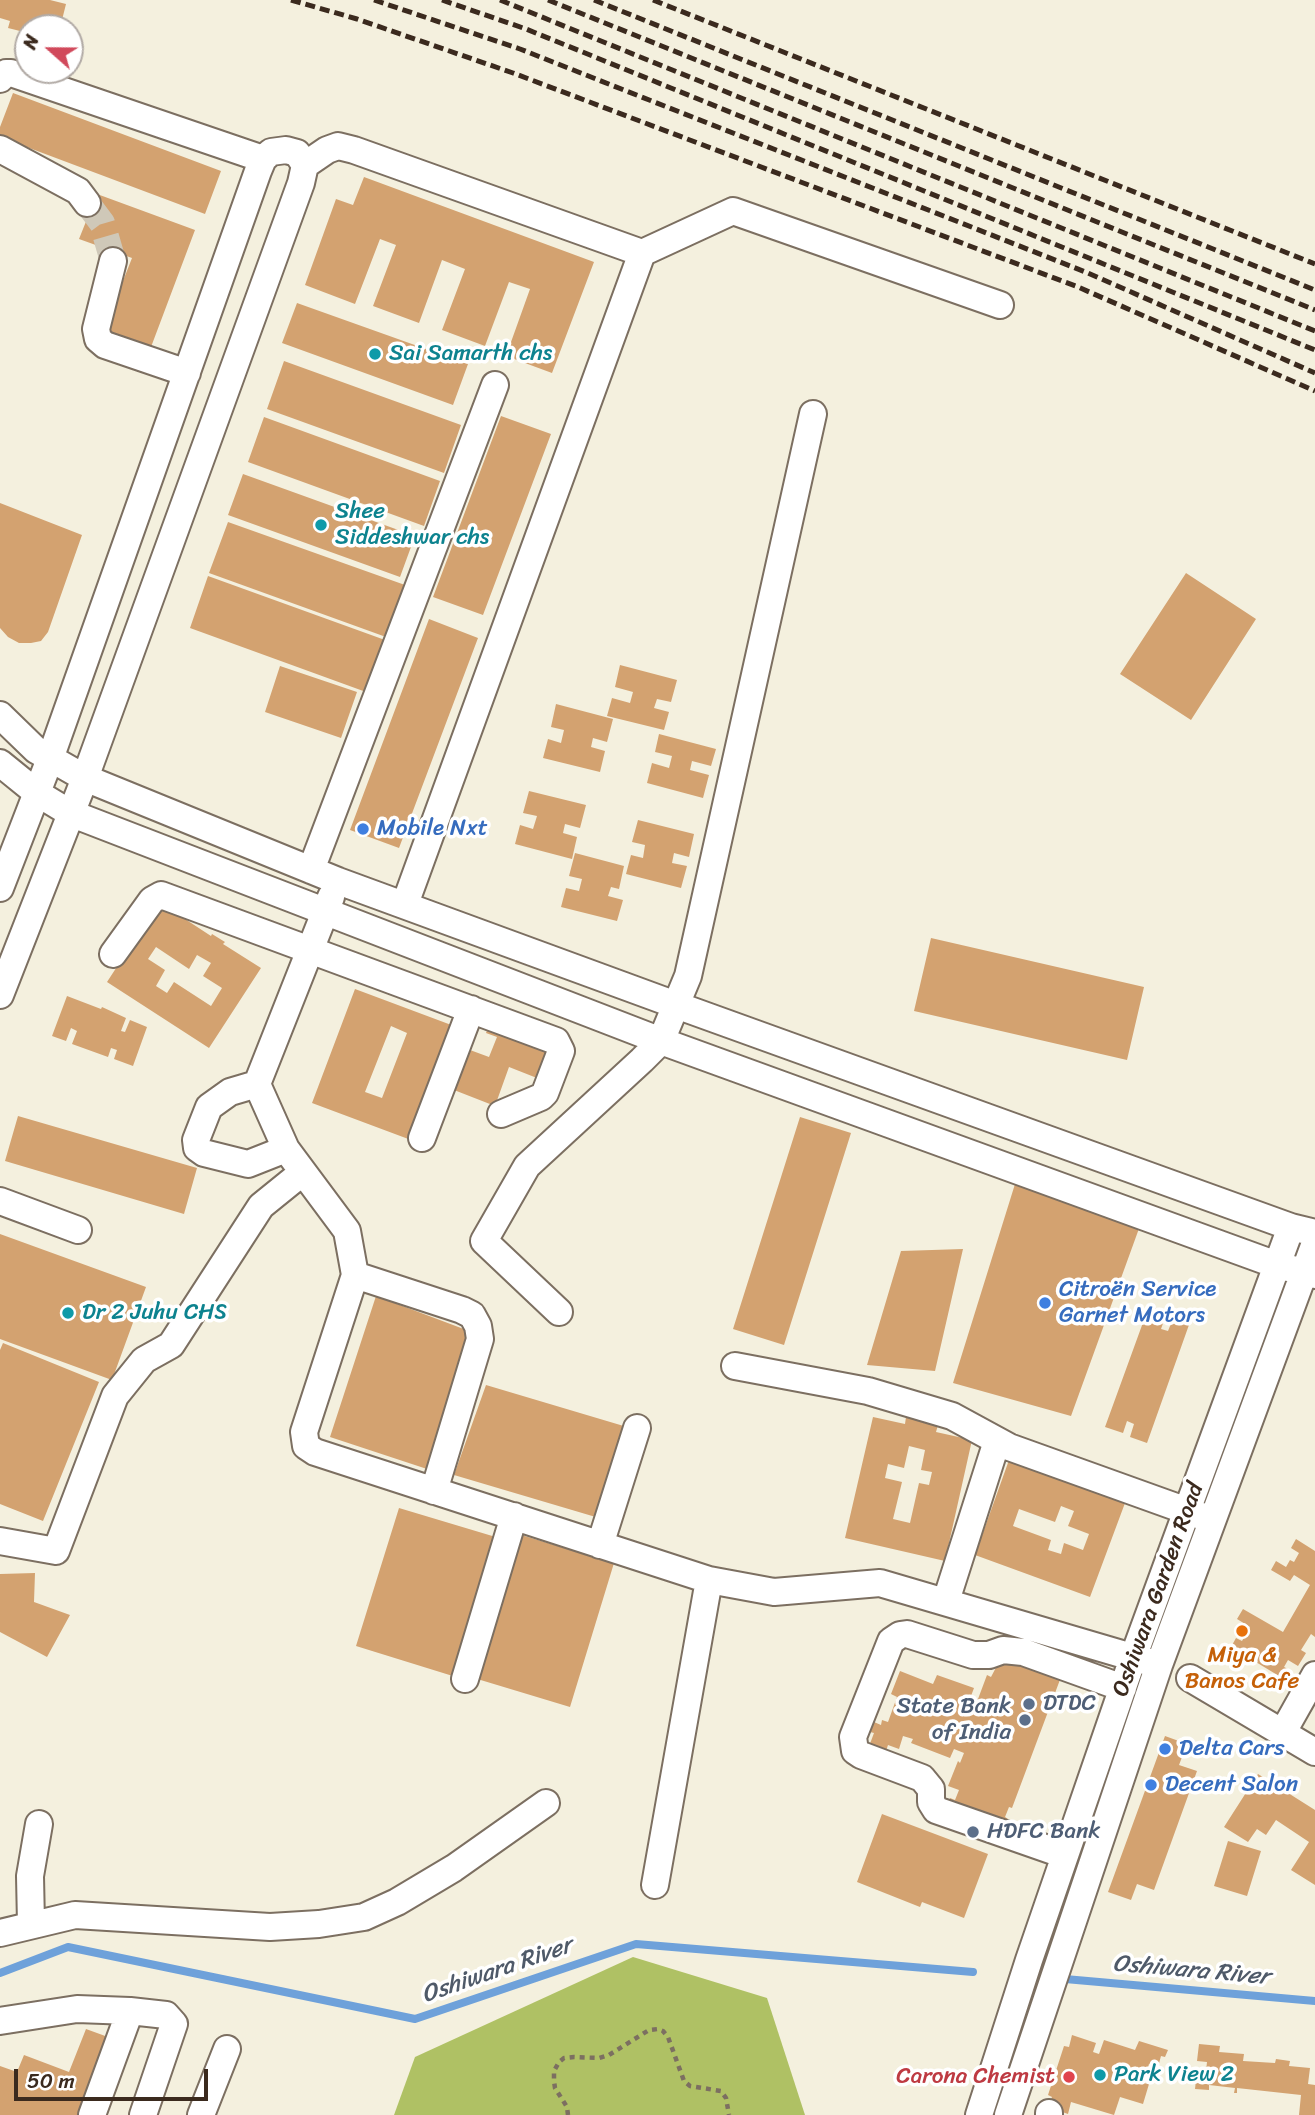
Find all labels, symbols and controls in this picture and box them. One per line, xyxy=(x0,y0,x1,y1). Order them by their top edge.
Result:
north arrow xyxy=(14,14,84,84)
text: N xyxy=(13,30,49,54)
place label: Sai Samarth chs xyxy=(389,340,552,368)
marker: Sai Samarth chs xyxy=(367,346,383,362)
place label: Shee Siddeshwar chs xyxy=(335,498,489,552)
marker: Shee Siddeshwar chs xyxy=(313,517,329,533)
place label: Mobile Nxt xyxy=(377,815,488,843)
marker: Mobile Nxt xyxy=(355,821,371,837)
place label: Citroën Service Garnet Motors xyxy=(1059,1276,1216,1330)
marker: Citroën Service Garnet Motors xyxy=(1037,1295,1053,1311)
place label: Dr 2 Juhu CHS xyxy=(82,1299,227,1327)
marker: Dr 2 Juhu CHS xyxy=(60,1305,76,1321)
street label: Oshiwara Garden Road xyxy=(1108,1479,1210,1701)
marker: Miya & Banos Cafe xyxy=(1234,1623,1250,1639)
place label: Miya & Banos Cafe xyxy=(1185,1642,1299,1696)
place label: DTDC xyxy=(1043,1690,1096,1718)
place label: State Bank of India xyxy=(896,1693,1011,1747)
marker: DTDC xyxy=(1021,1696,1037,1712)
marker: State Bank of India xyxy=(1017,1712,1033,1728)
place label: Delta Cars xyxy=(1179,1735,1285,1763)
marker: Delta Cars xyxy=(1157,1741,1173,1757)
place label: Decent Salon xyxy=(1165,1771,1298,1799)
marker: Decent Salon xyxy=(1143,1777,1159,1793)
place label: HDFC Bank xyxy=(987,1818,1101,1846)
marker: HDFC Bank xyxy=(965,1824,981,1840)
water label: Oshiwara River xyxy=(418,1932,576,2010)
water label: Oshiwara River xyxy=(1112,1950,1270,1992)
scale bar xyxy=(18,2056,212,2100)
place label: Park View 2 xyxy=(1114,2061,1234,2089)
text: 50 m xyxy=(27,2062,75,2100)
place label: Carona Chemist xyxy=(896,2063,1055,2091)
marker: Park View 2 xyxy=(1092,2067,1108,2083)
marker: Carona Chemist xyxy=(1061,2069,1077,2085)

